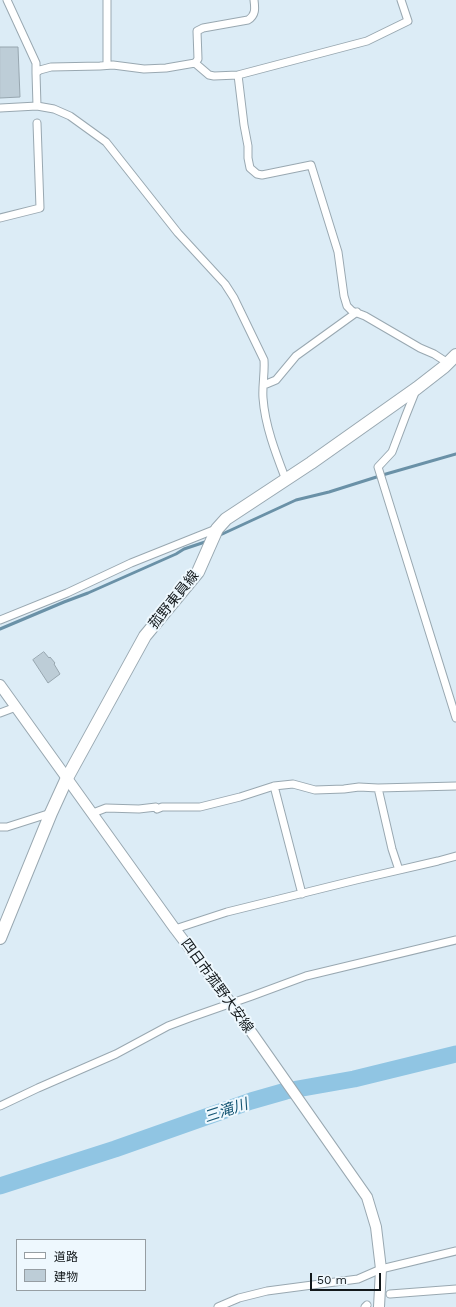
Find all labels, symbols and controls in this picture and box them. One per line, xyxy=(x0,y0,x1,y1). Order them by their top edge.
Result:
street label: 菰野東員線 xyxy=(145,568,203,632)
street label: 四日市菰野大安線 xyxy=(177,936,257,1036)
water label: 三滝川 xyxy=(202,1095,250,1127)
legend xyxy=(16,1239,146,1291)
text: 道路 xyxy=(54,1250,78,1264)
scale bar xyxy=(312,1265,383,1291)
text: 建物 xyxy=(54,1270,78,1284)
text: 50 m xyxy=(317,1273,347,1287)

